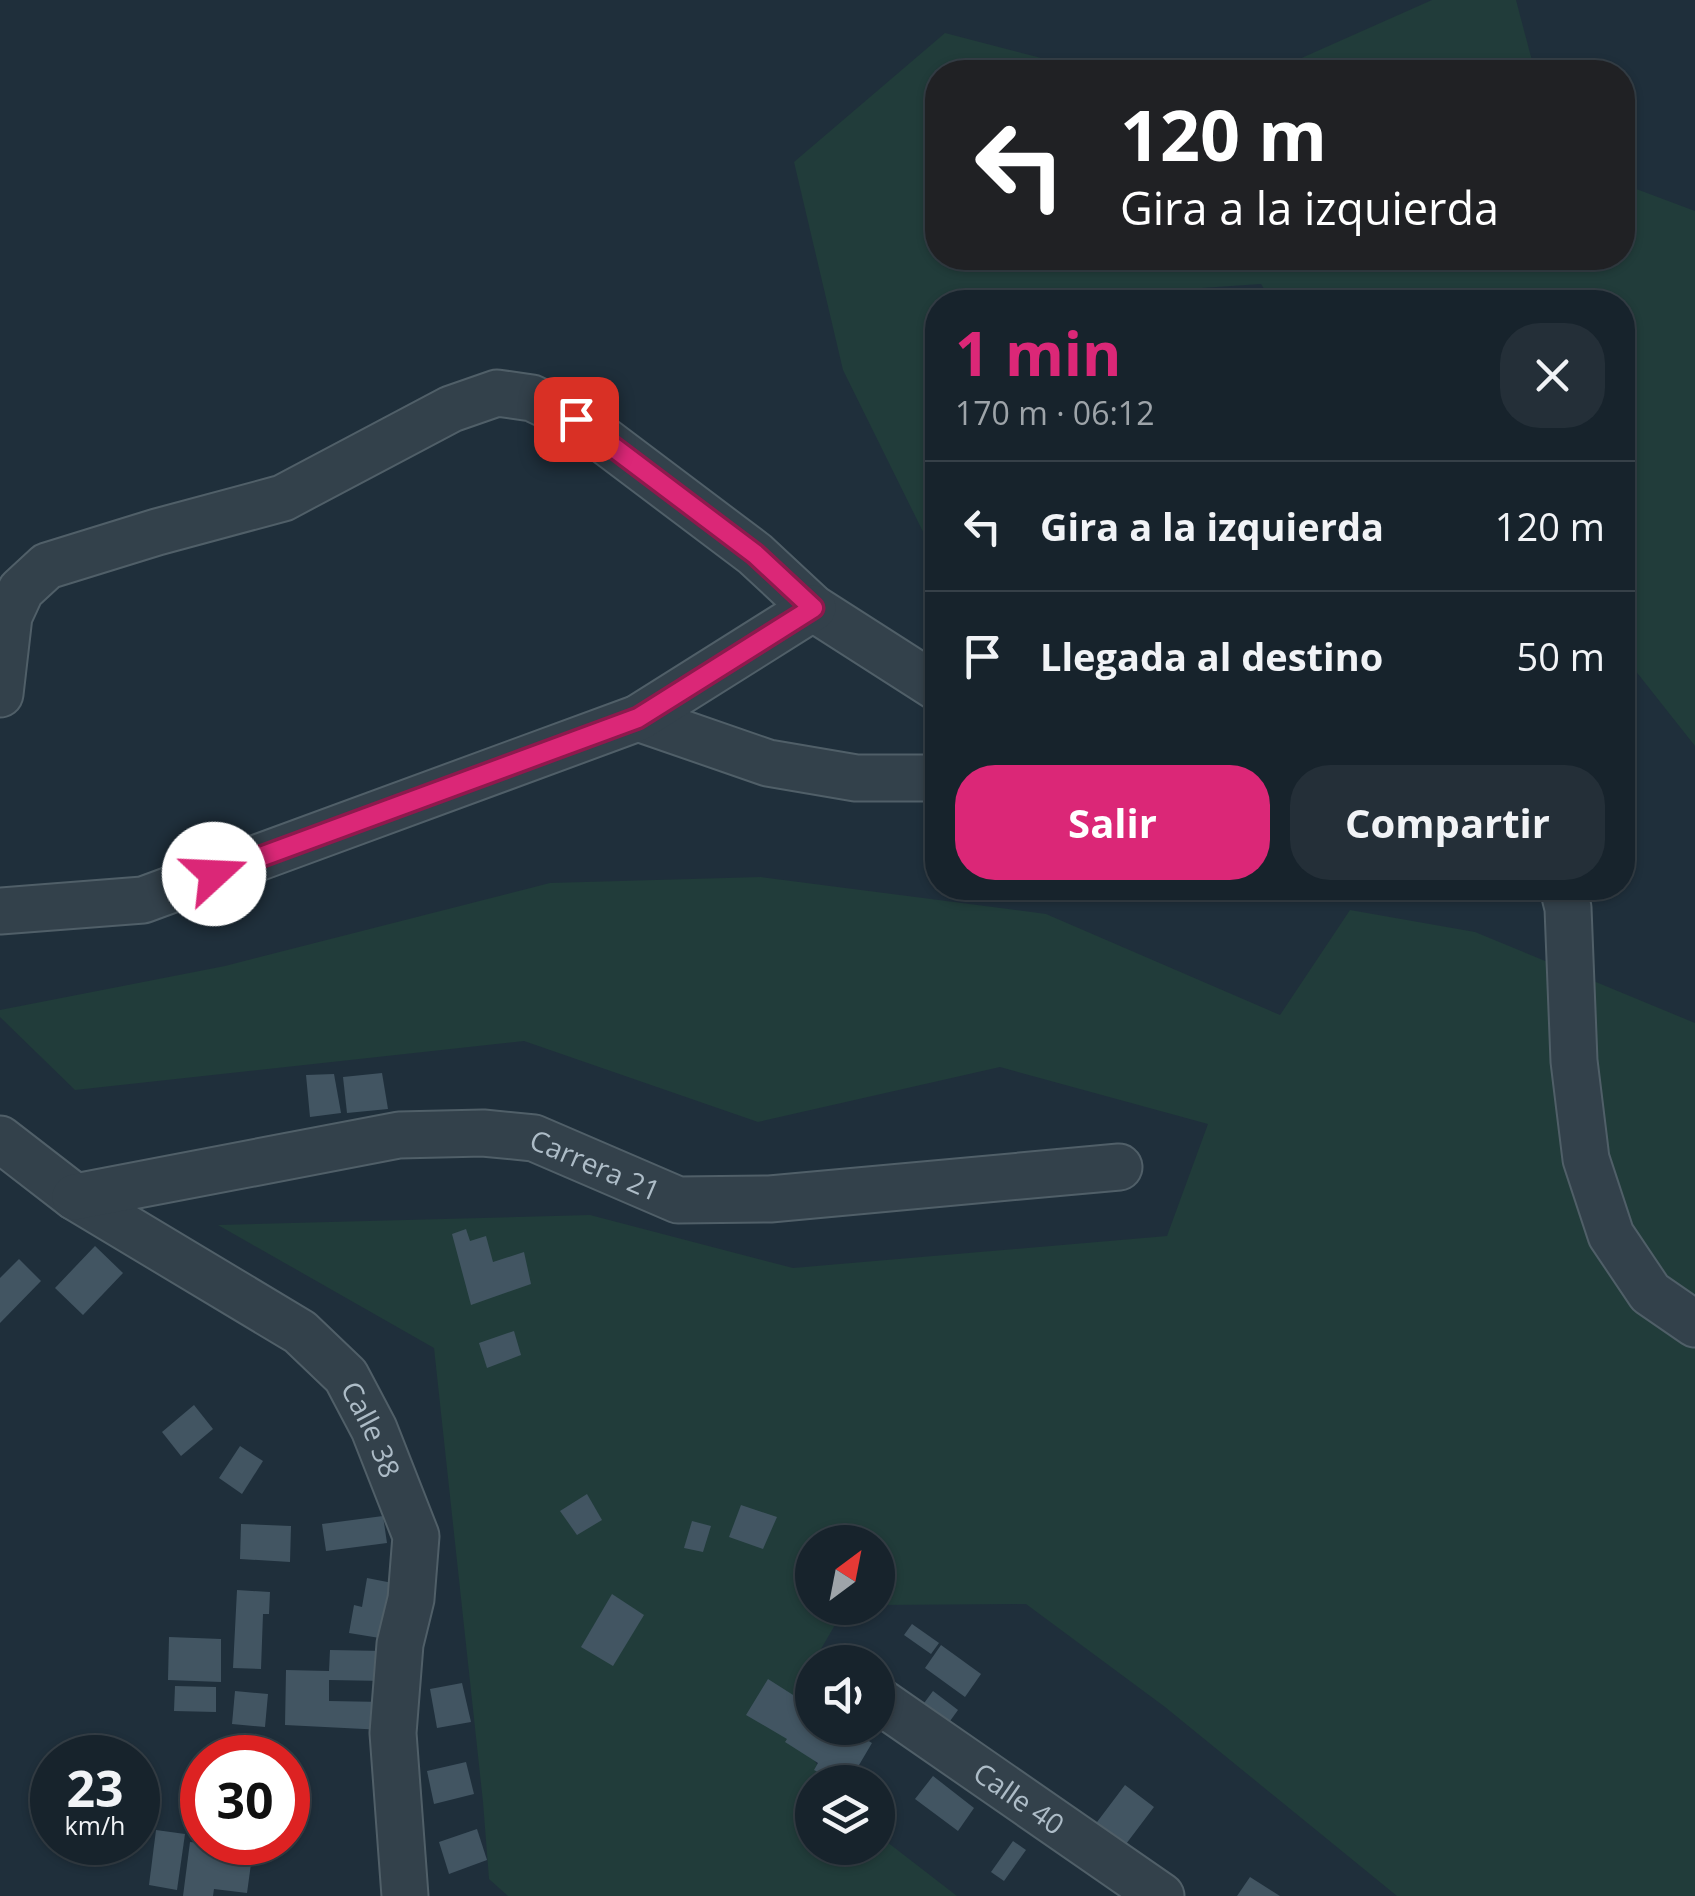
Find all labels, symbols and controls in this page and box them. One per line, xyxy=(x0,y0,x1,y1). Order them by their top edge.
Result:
text: 120 m xyxy=(1120,86,1327,182)
icon: left xyxy=(955,100,1085,230)
text: Gira a la izquierda xyxy=(1120,177,1499,238)
text: 1 min xyxy=(955,312,1122,394)
button: close xyxy=(1500,323,1605,428)
pin xyxy=(534,377,619,462)
text: 170 m · 06:12 xyxy=(955,391,1154,434)
icon: arrive xyxy=(549,392,604,447)
icon: left xyxy=(955,499,1010,554)
text: Gira a la izquierda xyxy=(1040,500,1384,552)
text: 120 m xyxy=(1495,500,1605,552)
icon: arrive xyxy=(955,629,1010,684)
text: Llegada al destino xyxy=(1040,630,1383,682)
text: 50 m xyxy=(1516,630,1605,682)
button: Salir xyxy=(955,765,1270,880)
button: Compartir xyxy=(1290,765,1605,880)
position arrow xyxy=(162,822,266,926)
street label: Carrera 21 xyxy=(524,1120,666,1209)
street label: Calle 38 xyxy=(333,1374,410,1483)
north arrow xyxy=(795,1525,895,1625)
map controls xyxy=(795,1525,895,1865)
button: sound xyxy=(795,1645,895,1745)
speed limit sign: 30 xyxy=(180,1735,310,1865)
street label: Calle 40 xyxy=(966,1753,1072,1843)
text: 23 xyxy=(66,1754,124,1822)
button: layers xyxy=(795,1765,895,1865)
text: km/h xyxy=(65,1808,125,1842)

